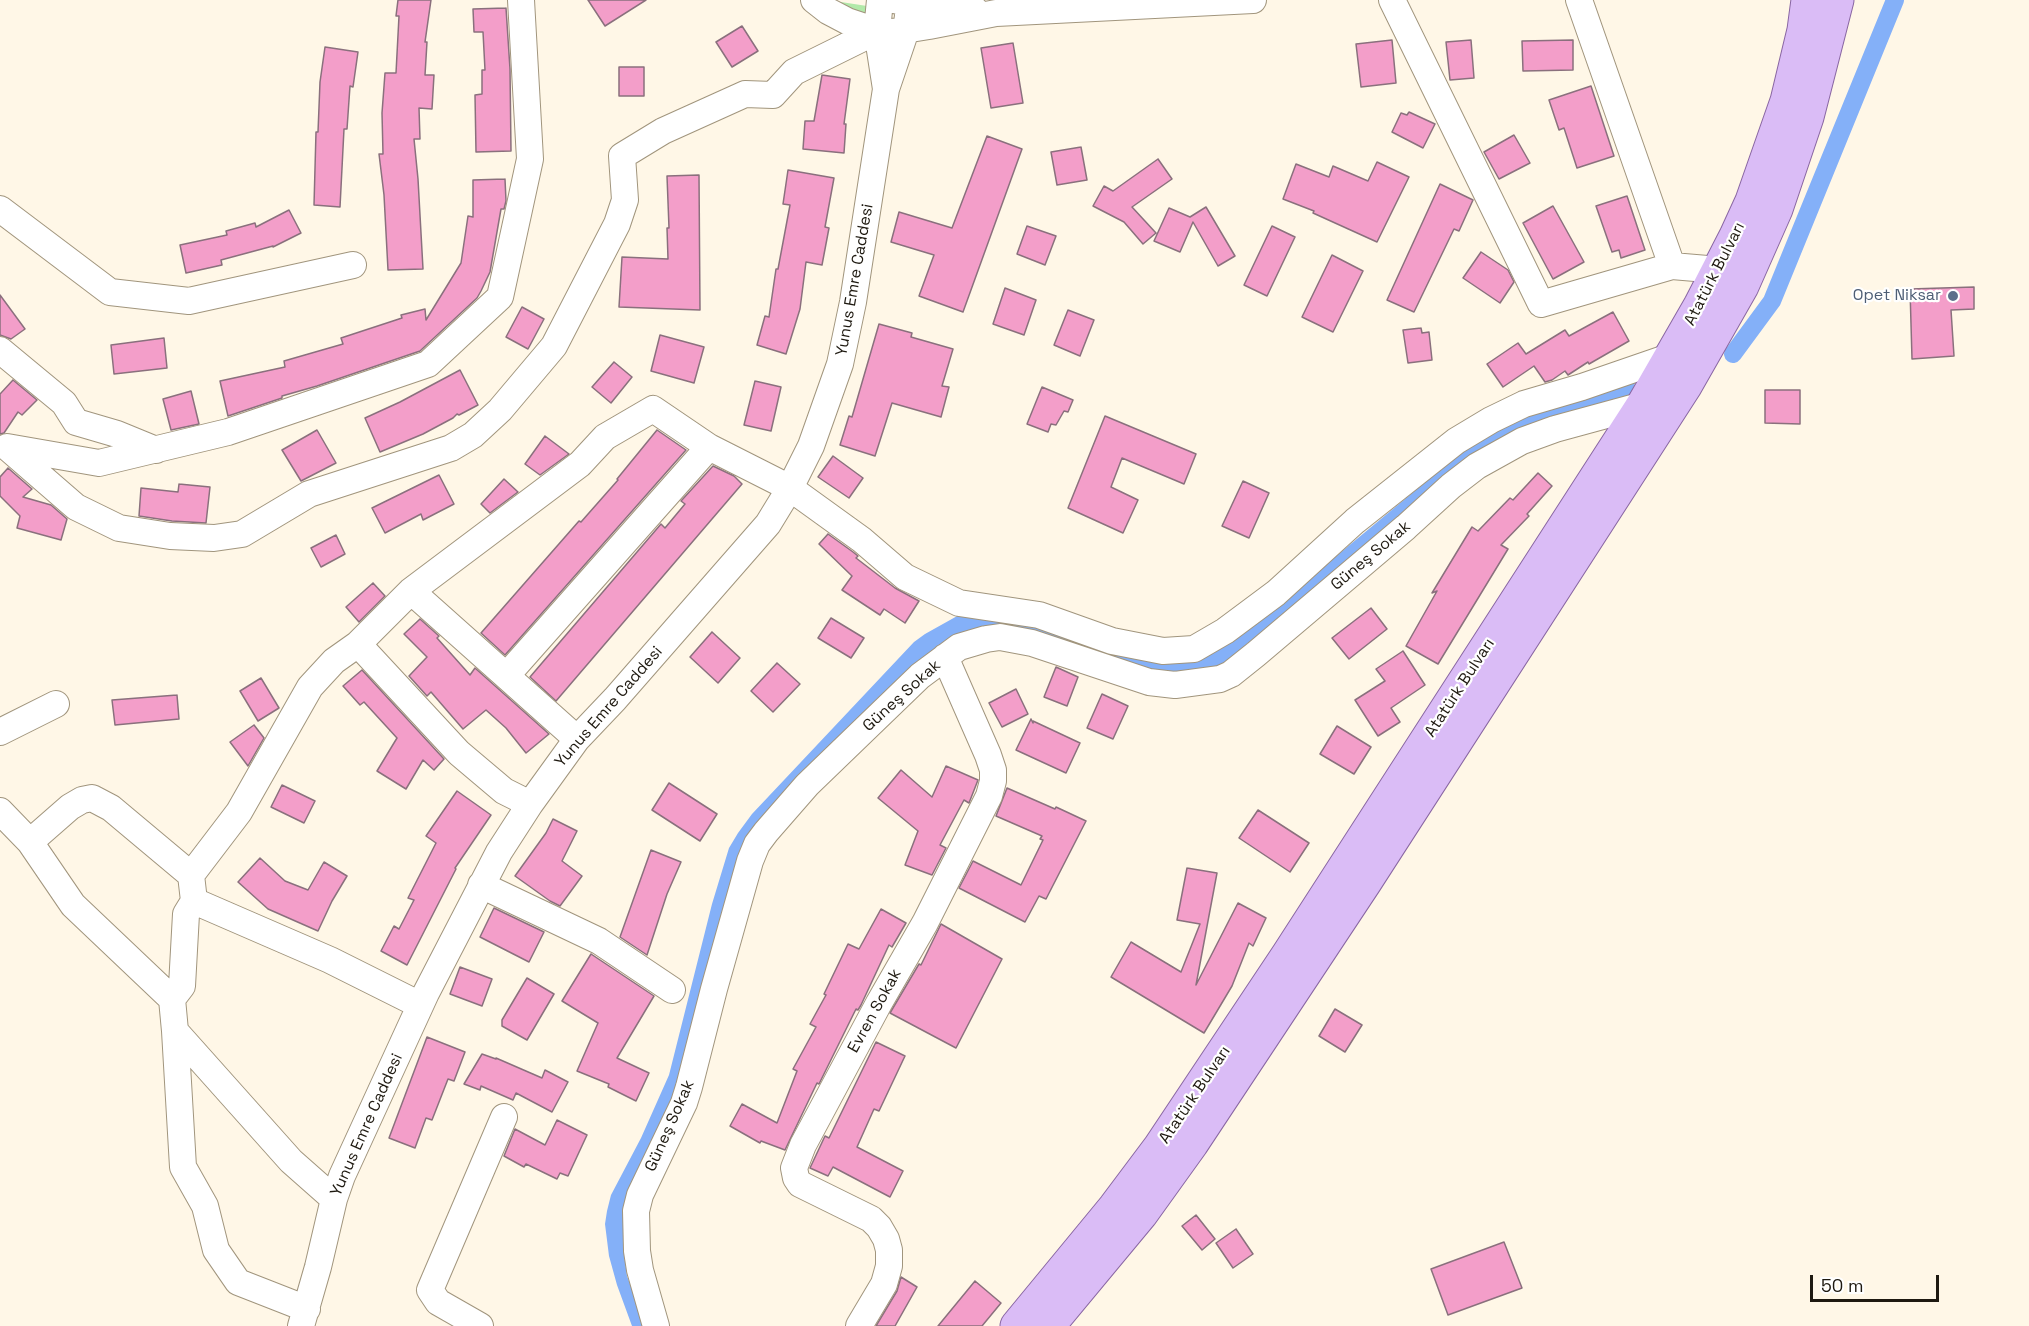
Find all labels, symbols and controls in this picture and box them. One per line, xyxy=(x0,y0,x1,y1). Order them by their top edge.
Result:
street label: Yunus Emre Caddesi xyxy=(832,202,878,358)
street label: Atatürk Bulvarı xyxy=(1681,219,1749,329)
place label: Opet Niksar xyxy=(1853,286,1941,306)
marker: Opet Niksar xyxy=(1946,289,1960,303)
street label: Güneş Sokak xyxy=(1327,517,1415,595)
street label: Atatürk Bulvarı xyxy=(1421,635,1499,741)
street label: Yunus Emre Caddesi xyxy=(551,643,667,771)
street label: Güneş Sokak xyxy=(859,656,945,736)
street label: Evren Sokak xyxy=(844,966,906,1056)
street label: Atatürk Bulvarı xyxy=(1155,1043,1235,1147)
street label: Yunus Emre Caddesi xyxy=(327,1051,407,1199)
street label: Güneş Sokak xyxy=(641,1077,699,1175)
scale bar xyxy=(1813,1263,1942,1301)
text: 50 m xyxy=(1821,1274,1863,1297)

